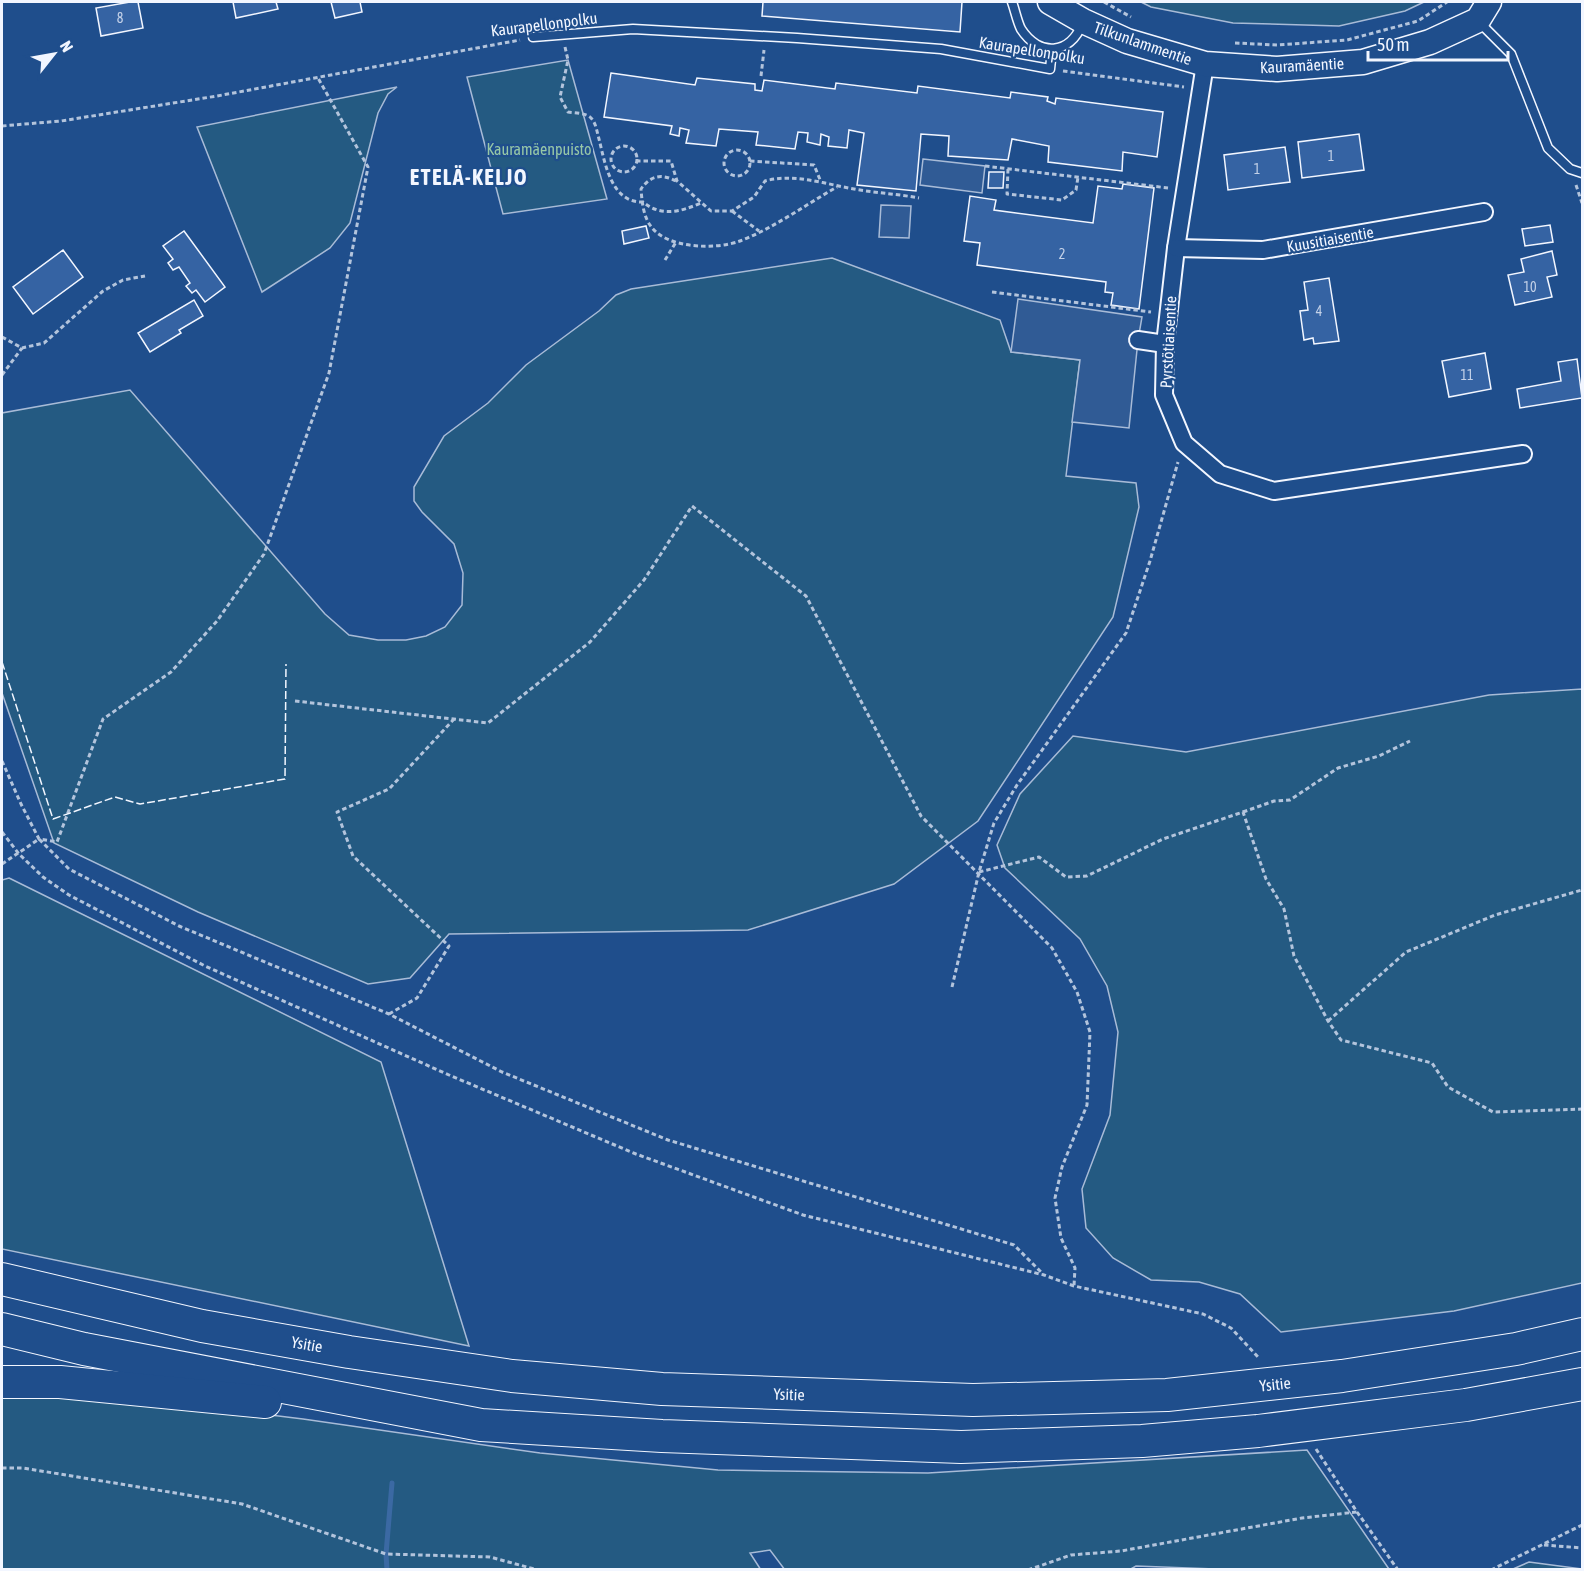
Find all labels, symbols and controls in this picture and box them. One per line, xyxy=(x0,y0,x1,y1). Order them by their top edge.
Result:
street label: Kaurapellonpolku xyxy=(490,9,598,40)
house number: 8 xyxy=(117,10,124,26)
street label: Tilkunlammentie xyxy=(1092,18,1194,68)
north arrow xyxy=(24,24,84,84)
scale bar xyxy=(1368,24,1508,62)
street label: Kaurapellonpolku xyxy=(978,33,1086,68)
text: 50 m xyxy=(1377,34,1409,55)
text: N xyxy=(57,38,77,55)
street label: Kauramäentie xyxy=(1260,54,1344,76)
park label: Kauramäenpuisto xyxy=(486,140,592,159)
house number: 1 xyxy=(1328,148,1334,164)
house number: 1 xyxy=(1254,161,1260,177)
district label: ETELÄ-KELJO xyxy=(410,164,528,190)
street label: Kuusitiaisentie xyxy=(1285,222,1375,256)
house number: 2 xyxy=(1059,246,1065,262)
house number: 10 xyxy=(1523,279,1537,295)
street label: Pyrstötiaisentie xyxy=(1157,295,1180,389)
house number: 4 xyxy=(1316,303,1323,319)
house number: 11 xyxy=(1460,367,1474,383)
street label: Ysitie xyxy=(290,1332,324,1356)
street label: Ysitie xyxy=(1259,1373,1291,1395)
street label: Ysitie xyxy=(773,1384,805,1404)

